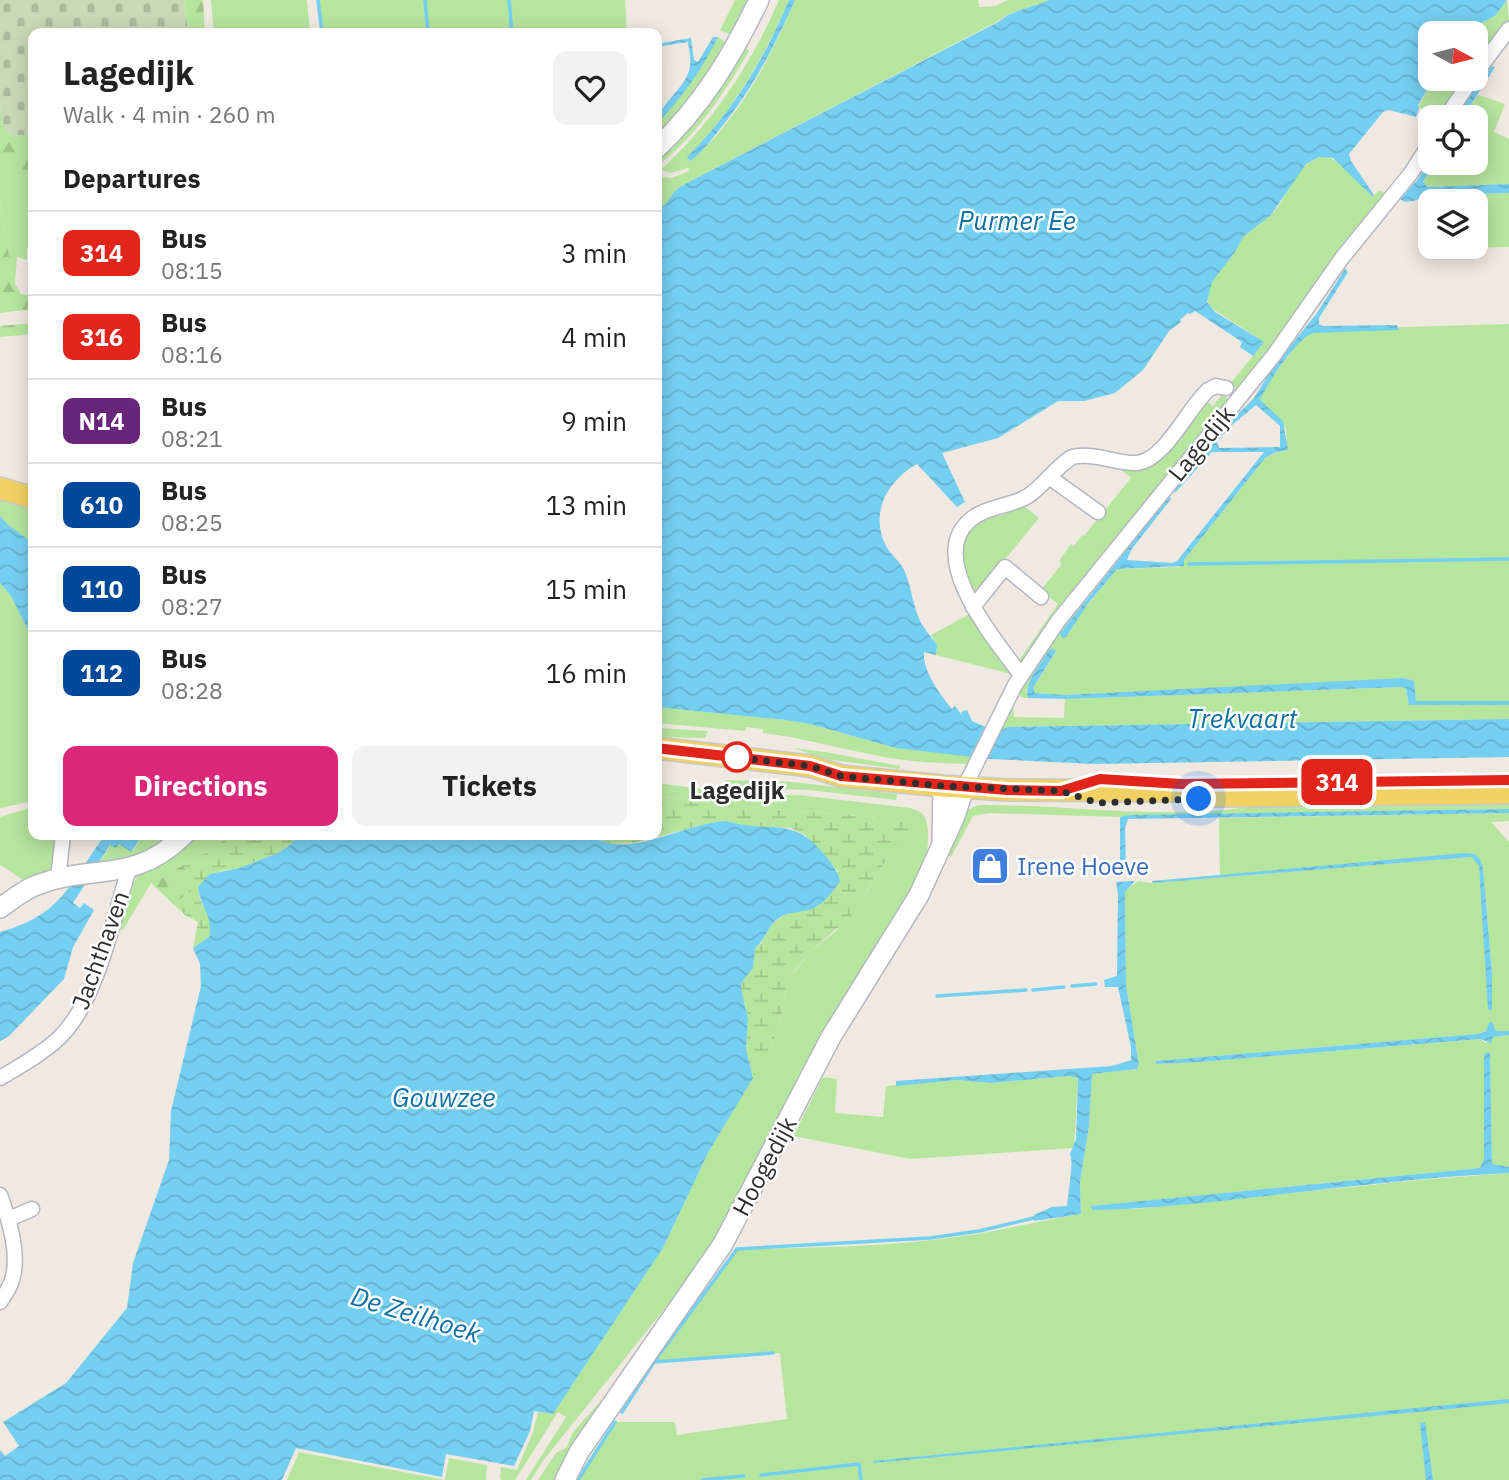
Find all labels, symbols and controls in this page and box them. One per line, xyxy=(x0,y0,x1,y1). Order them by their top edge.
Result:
north arrow xyxy=(1418,21,1488,91)
map controls xyxy=(1418,21,1488,259)
text: Lagedijk xyxy=(63,51,194,94)
button: heart xyxy=(553,51,627,125)
text: Walk · 4 min · 260 m xyxy=(63,99,276,129)
button: locate xyxy=(1418,105,1488,175)
text: Departures xyxy=(63,161,201,195)
button: layers xyxy=(1418,189,1488,259)
water label: Purmer Ee xyxy=(958,203,1076,237)
text: Bus xyxy=(161,221,207,255)
text: 3 min xyxy=(561,236,627,270)
text: 314 xyxy=(80,237,123,269)
text: 08:15 xyxy=(161,255,223,285)
text: Bus xyxy=(161,305,207,339)
text: 4 min xyxy=(561,320,627,354)
text: 316 xyxy=(80,321,123,353)
text: 08:16 xyxy=(161,339,223,369)
text: Bus xyxy=(161,389,207,423)
street label: Lagedijk xyxy=(1161,398,1242,488)
text: 9 min xyxy=(561,404,627,438)
text: N14 xyxy=(78,405,125,437)
text: 08:21 xyxy=(161,423,223,453)
text: Bus xyxy=(161,473,207,507)
text: 13 min xyxy=(546,488,627,522)
text: 610 xyxy=(80,489,123,521)
text: 08:25 xyxy=(161,507,223,537)
text: Bus xyxy=(161,557,207,591)
text: 15 min xyxy=(546,572,627,606)
text: 110 xyxy=(80,573,123,605)
text: 08:27 xyxy=(161,591,223,621)
text: Bus xyxy=(161,641,207,675)
text: 16 min xyxy=(546,656,627,690)
text: 112 xyxy=(80,657,123,689)
text: 08:28 xyxy=(161,675,223,705)
water label: Trekvaart xyxy=(1187,701,1297,735)
marker: Lagedijk xyxy=(722,742,752,772)
button: Directions xyxy=(63,746,338,826)
button: Tickets xyxy=(352,746,627,826)
line badge: 314 xyxy=(1297,759,1377,805)
text: 314 xyxy=(1315,766,1359,798)
place label: Lagedijk xyxy=(689,774,785,806)
your location xyxy=(1181,781,1216,816)
shop icon: Irene Hoeve xyxy=(969,845,1011,887)
place label: Irene Hoeve xyxy=(1017,850,1149,882)
street label: Jachthaven xyxy=(64,886,136,1014)
water label: Gouwzee xyxy=(392,1080,496,1114)
street label: Hoogedijk xyxy=(724,1110,804,1221)
water label: De Zeilhoek xyxy=(347,1278,485,1350)

